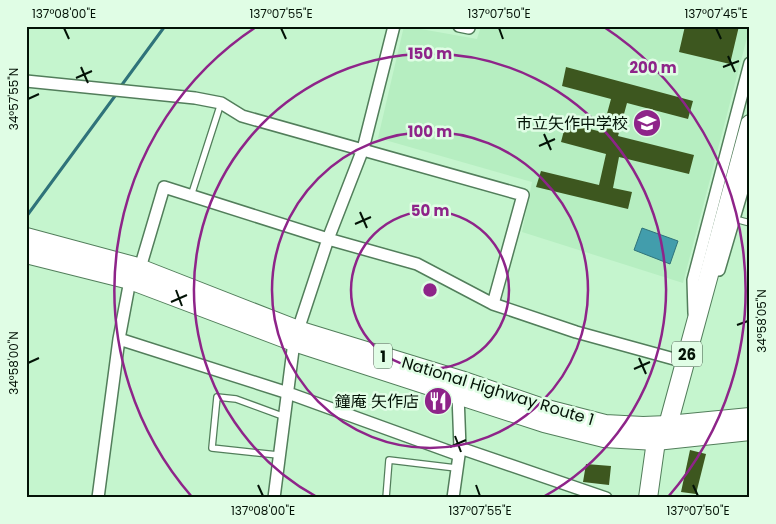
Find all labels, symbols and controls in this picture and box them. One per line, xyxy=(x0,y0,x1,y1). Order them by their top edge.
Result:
text: 137°08'00"E xyxy=(32,5,96,22)
text: 137°07'55"E xyxy=(249,5,313,22)
text: 137°07'50"E xyxy=(467,5,531,22)
text: 137°07'45"E xyxy=(684,5,748,22)
text: 150 m xyxy=(408,43,452,64)
text: 200 m xyxy=(629,57,677,78)
text: 34°57'55"N xyxy=(5,68,22,130)
school or university icon: 市立矢作中学校 xyxy=(632,108,662,138)
place label: 市立矢作中学校 xyxy=(516,112,628,135)
text: 100 m xyxy=(408,121,452,142)
text: 50 m xyxy=(411,200,449,221)
centre of rings xyxy=(421,281,439,299)
text: 34°58'05"N xyxy=(753,289,770,353)
text: 34°58'00"N xyxy=(5,331,22,395)
road number: 26 xyxy=(672,342,702,366)
road number: 1 xyxy=(374,344,392,368)
street label: National Highway Route 1 xyxy=(399,351,597,431)
restaurant icon: 鐘庵 矢作店 xyxy=(423,386,453,416)
place label: 鐘庵 矢作店 xyxy=(335,390,419,413)
text: 137°08'00"E xyxy=(231,502,295,519)
text: 137°07'55"E xyxy=(448,502,512,519)
text: 137°07'50"E xyxy=(666,502,730,519)

